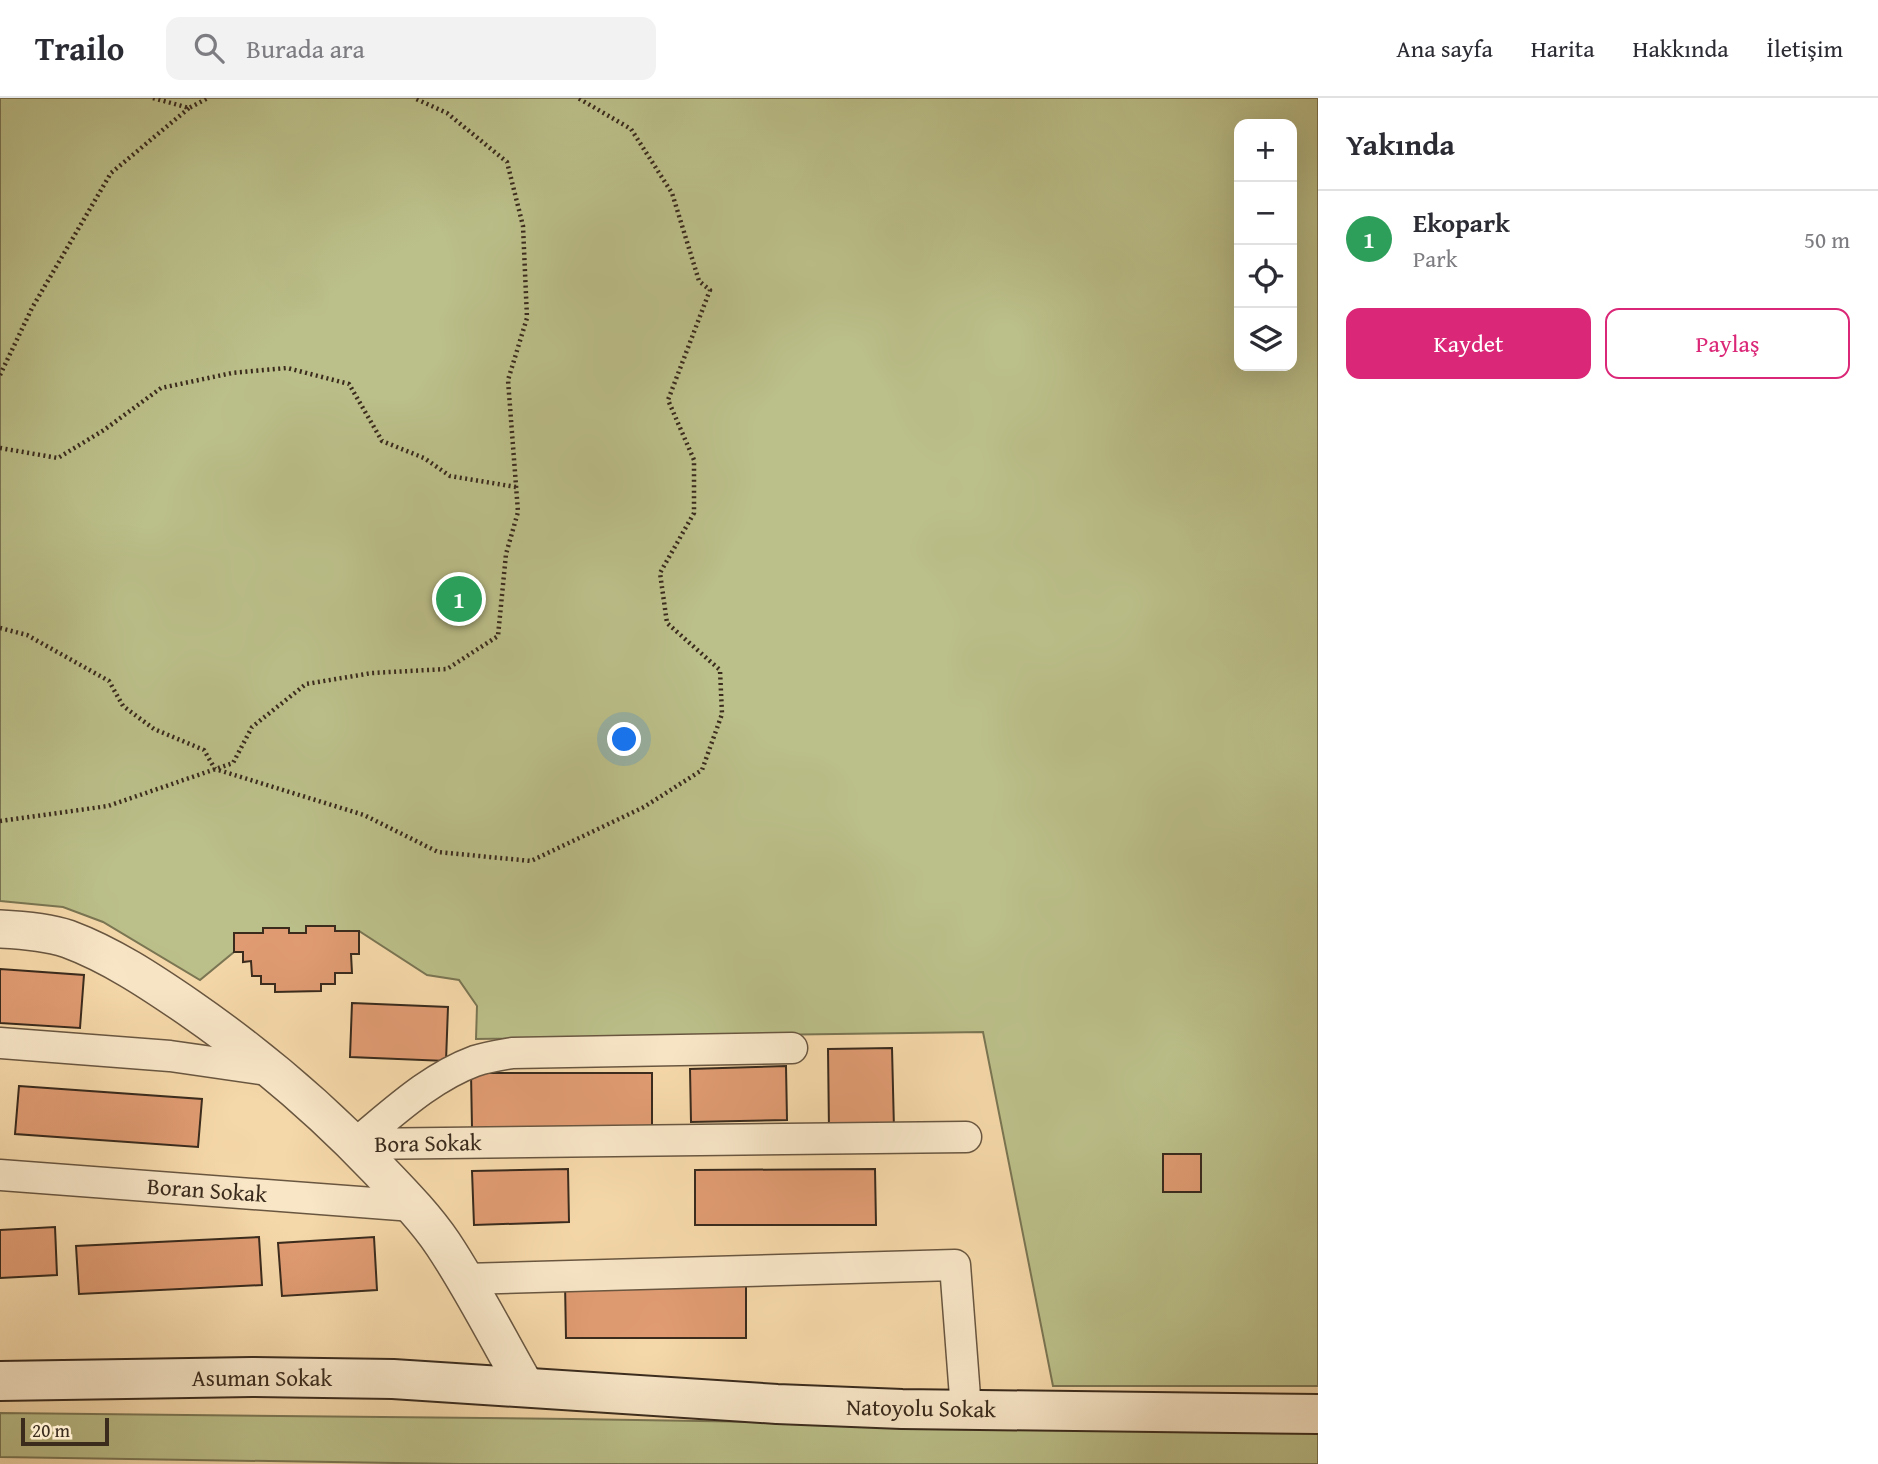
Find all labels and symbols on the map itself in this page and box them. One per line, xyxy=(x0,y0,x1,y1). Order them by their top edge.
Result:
pin: 1 xyxy=(436,573,482,625)
your location xyxy=(607,722,641,756)
street label: Bora Sokak xyxy=(374,1125,482,1160)
street label: Boran Sokak xyxy=(146,1169,268,1210)
street label: Asuman Sokak xyxy=(192,1361,332,1394)
street label: Natoyolu Sokak xyxy=(846,1390,996,1425)
scale bar xyxy=(21,1415,108,1447)

